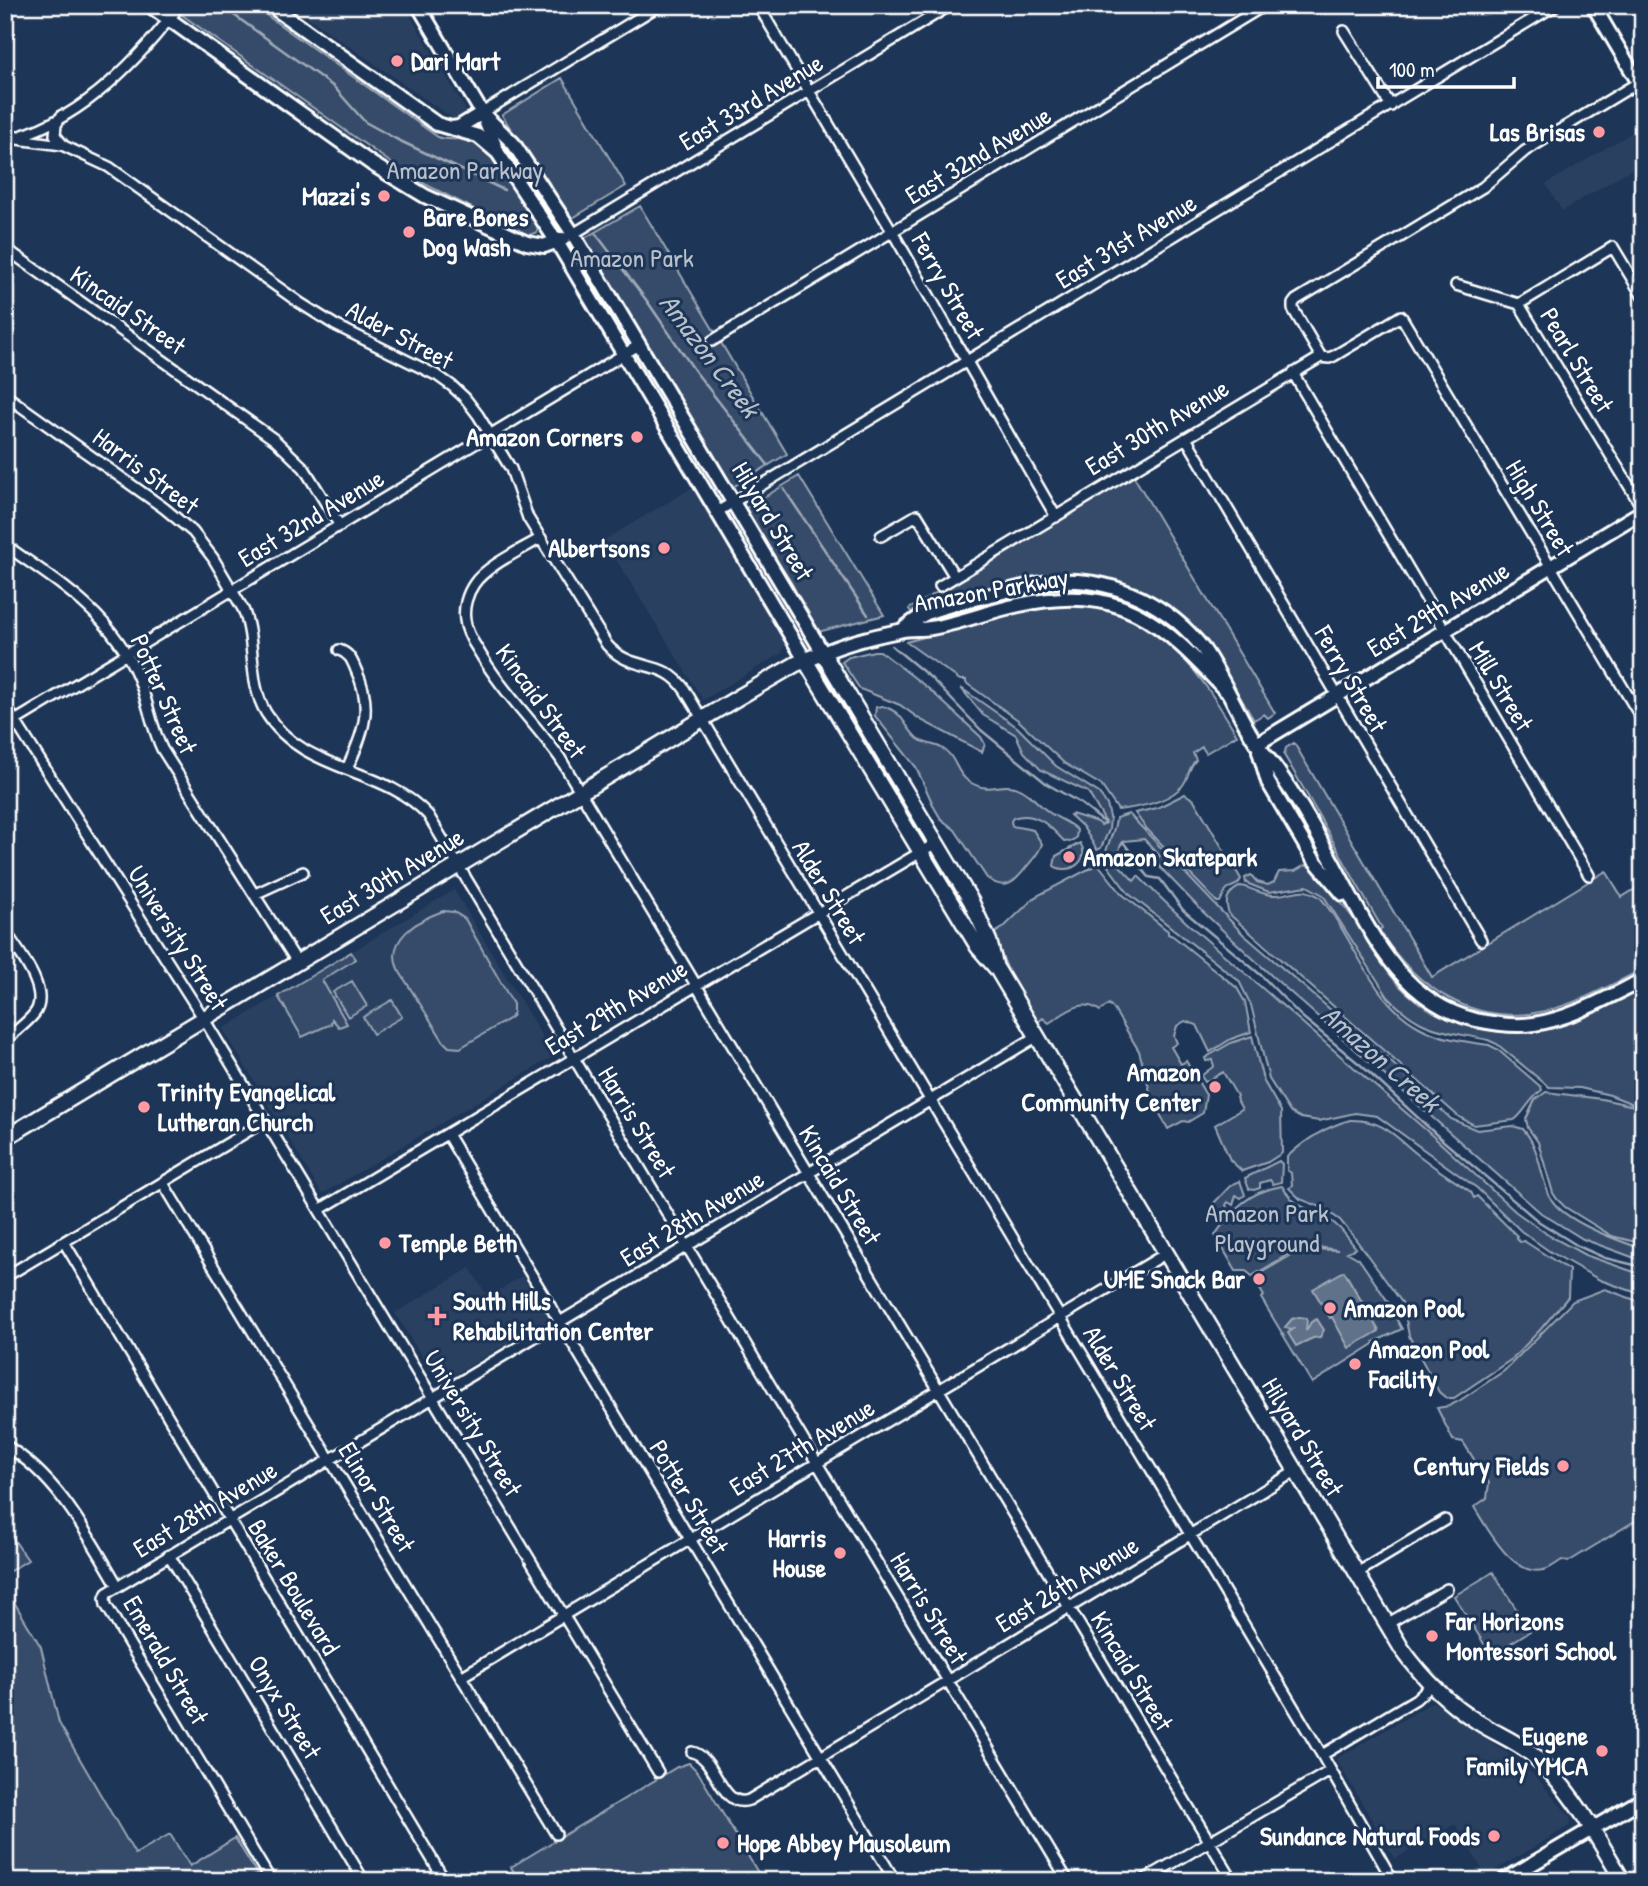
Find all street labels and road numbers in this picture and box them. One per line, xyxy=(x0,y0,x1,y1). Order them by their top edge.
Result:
street label: East 33rd Avenue xyxy=(672,45,829,158)
street label: East 32nd Avenue xyxy=(898,97,1057,212)
street label: East 31st Avenue xyxy=(1049,185,1203,296)
street label: Ferry Street xyxy=(903,225,994,346)
street label: Kincaid Street xyxy=(63,257,194,363)
street label: Alder Street xyxy=(341,292,461,378)
street label: Pearl Street xyxy=(1532,301,1623,420)
street label: East 30th Avenue xyxy=(1078,370,1235,483)
street label: Harris Street xyxy=(86,419,207,523)
street label: High Street xyxy=(1498,453,1584,564)
street label: Hilyard Street xyxy=(724,455,823,588)
street label: East 32nd Avenue xyxy=(231,460,390,575)
street label: East 29th Avenue xyxy=(1360,552,1515,665)
street label: Amazon Parkway xyxy=(911,559,1071,620)
street label: Ferry Street xyxy=(1306,618,1397,739)
street label: Potter Street xyxy=(122,628,207,760)
street label: Mill Street xyxy=(1461,634,1542,738)
street label: Kincaid Street xyxy=(488,636,596,766)
street label: East 30th Avenue xyxy=(313,819,470,932)
street label: Alder Street xyxy=(784,833,875,952)
street label: University Street xyxy=(120,859,238,1018)
street label: East 29th Avenue xyxy=(538,950,693,1063)
street label: Harris Street xyxy=(590,1059,685,1185)
street label: Kincaid Street xyxy=(791,1118,890,1252)
street label: East 28th Avenue xyxy=(613,1161,770,1274)
street label: Alder Street xyxy=(1075,1319,1166,1438)
street label: University Street xyxy=(416,1343,531,1503)
street label: Hilyard Street xyxy=(1254,1371,1353,1504)
street label: East 27th Avenue xyxy=(723,1389,881,1504)
street label: Potter Street xyxy=(642,1433,738,1561)
street label: Elinor Street xyxy=(331,1435,425,1559)
street label: East 28th Avenue xyxy=(126,1452,283,1565)
street label: Baker Boulevard xyxy=(240,1512,349,1661)
street label: East 26th Avenue xyxy=(989,1527,1145,1640)
street label: Harris Street xyxy=(882,1545,977,1671)
street label: Emerald Street xyxy=(115,1589,218,1731)
street label: Kincaid Street xyxy=(1083,1604,1182,1738)
street label: Onyx Street xyxy=(241,1648,331,1766)

